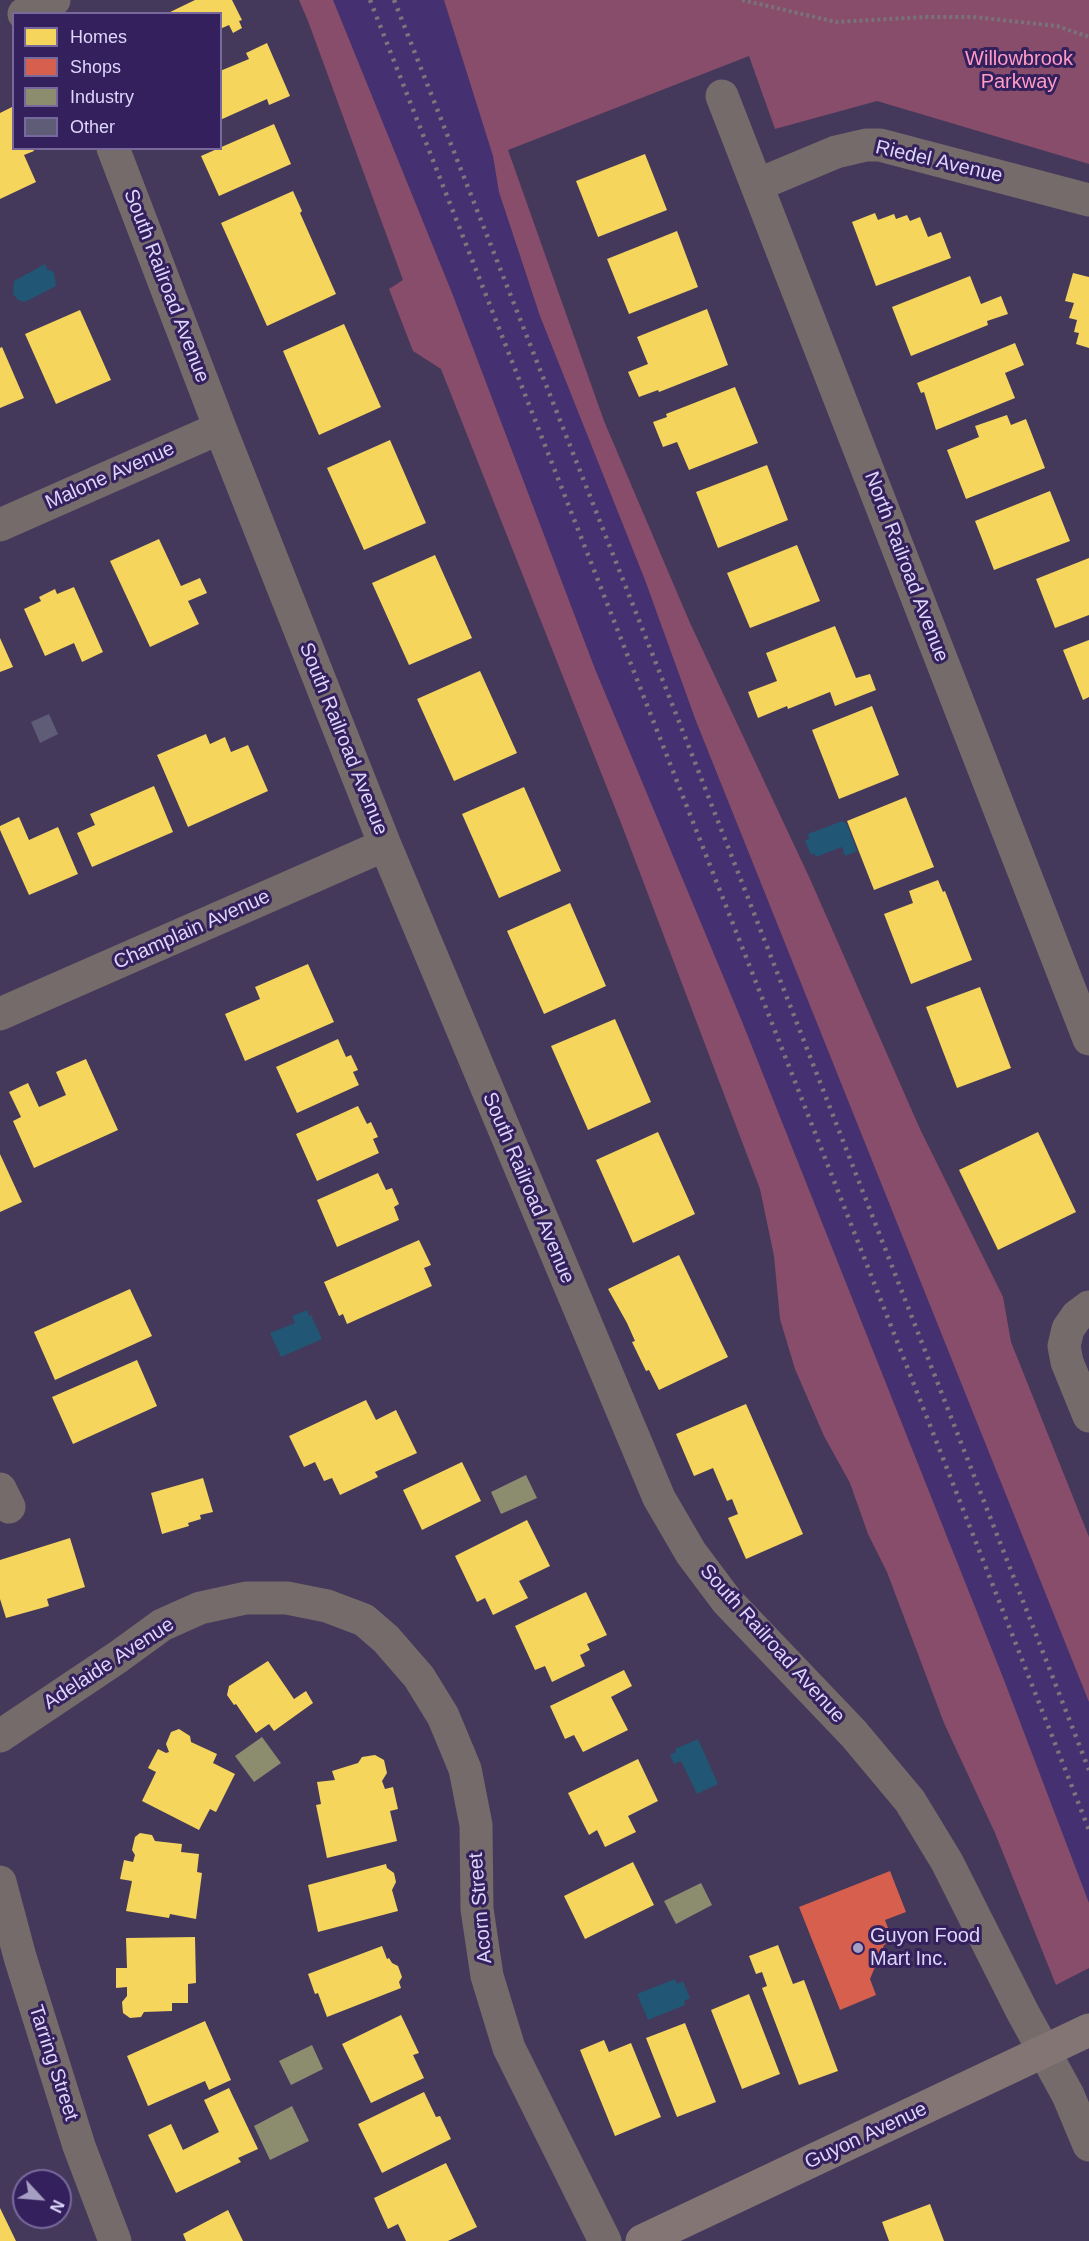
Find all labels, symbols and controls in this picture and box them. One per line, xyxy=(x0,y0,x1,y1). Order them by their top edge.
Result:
legend xyxy=(12,12,222,150)
text: Homes xyxy=(70,27,127,47)
park label: Willowbrook Parkway xyxy=(965,47,1073,94)
text: Shops xyxy=(70,57,121,77)
text: Industry xyxy=(70,87,134,107)
text: Other xyxy=(70,117,115,137)
street label: Riedel Avenue xyxy=(873,136,1005,188)
street label: South Railroad Avenue xyxy=(118,186,214,386)
street label: Malone Avenue xyxy=(42,437,178,515)
street label: North Railroad Avenue xyxy=(859,468,953,666)
street label: South Railroad Avenue xyxy=(293,639,393,839)
street label: Champlain Avenue xyxy=(110,885,274,975)
street label: South Railroad Avenue xyxy=(477,1089,579,1287)
street label: South Railroad Avenue xyxy=(694,1560,850,1728)
street label: Adelaide Avenue xyxy=(39,1613,179,1715)
street label: Acorn Street xyxy=(464,1852,498,1964)
place label: Guyon Food Mart Inc. xyxy=(870,1924,980,1971)
marker: Guyon Food Mart Inc. xyxy=(851,1941,865,1955)
street label: Tarring Street xyxy=(23,2002,83,2124)
street label: Guyon Avenue xyxy=(801,2097,931,2175)
north arrow xyxy=(12,2169,72,2229)
text: N xyxy=(47,2197,67,2215)

